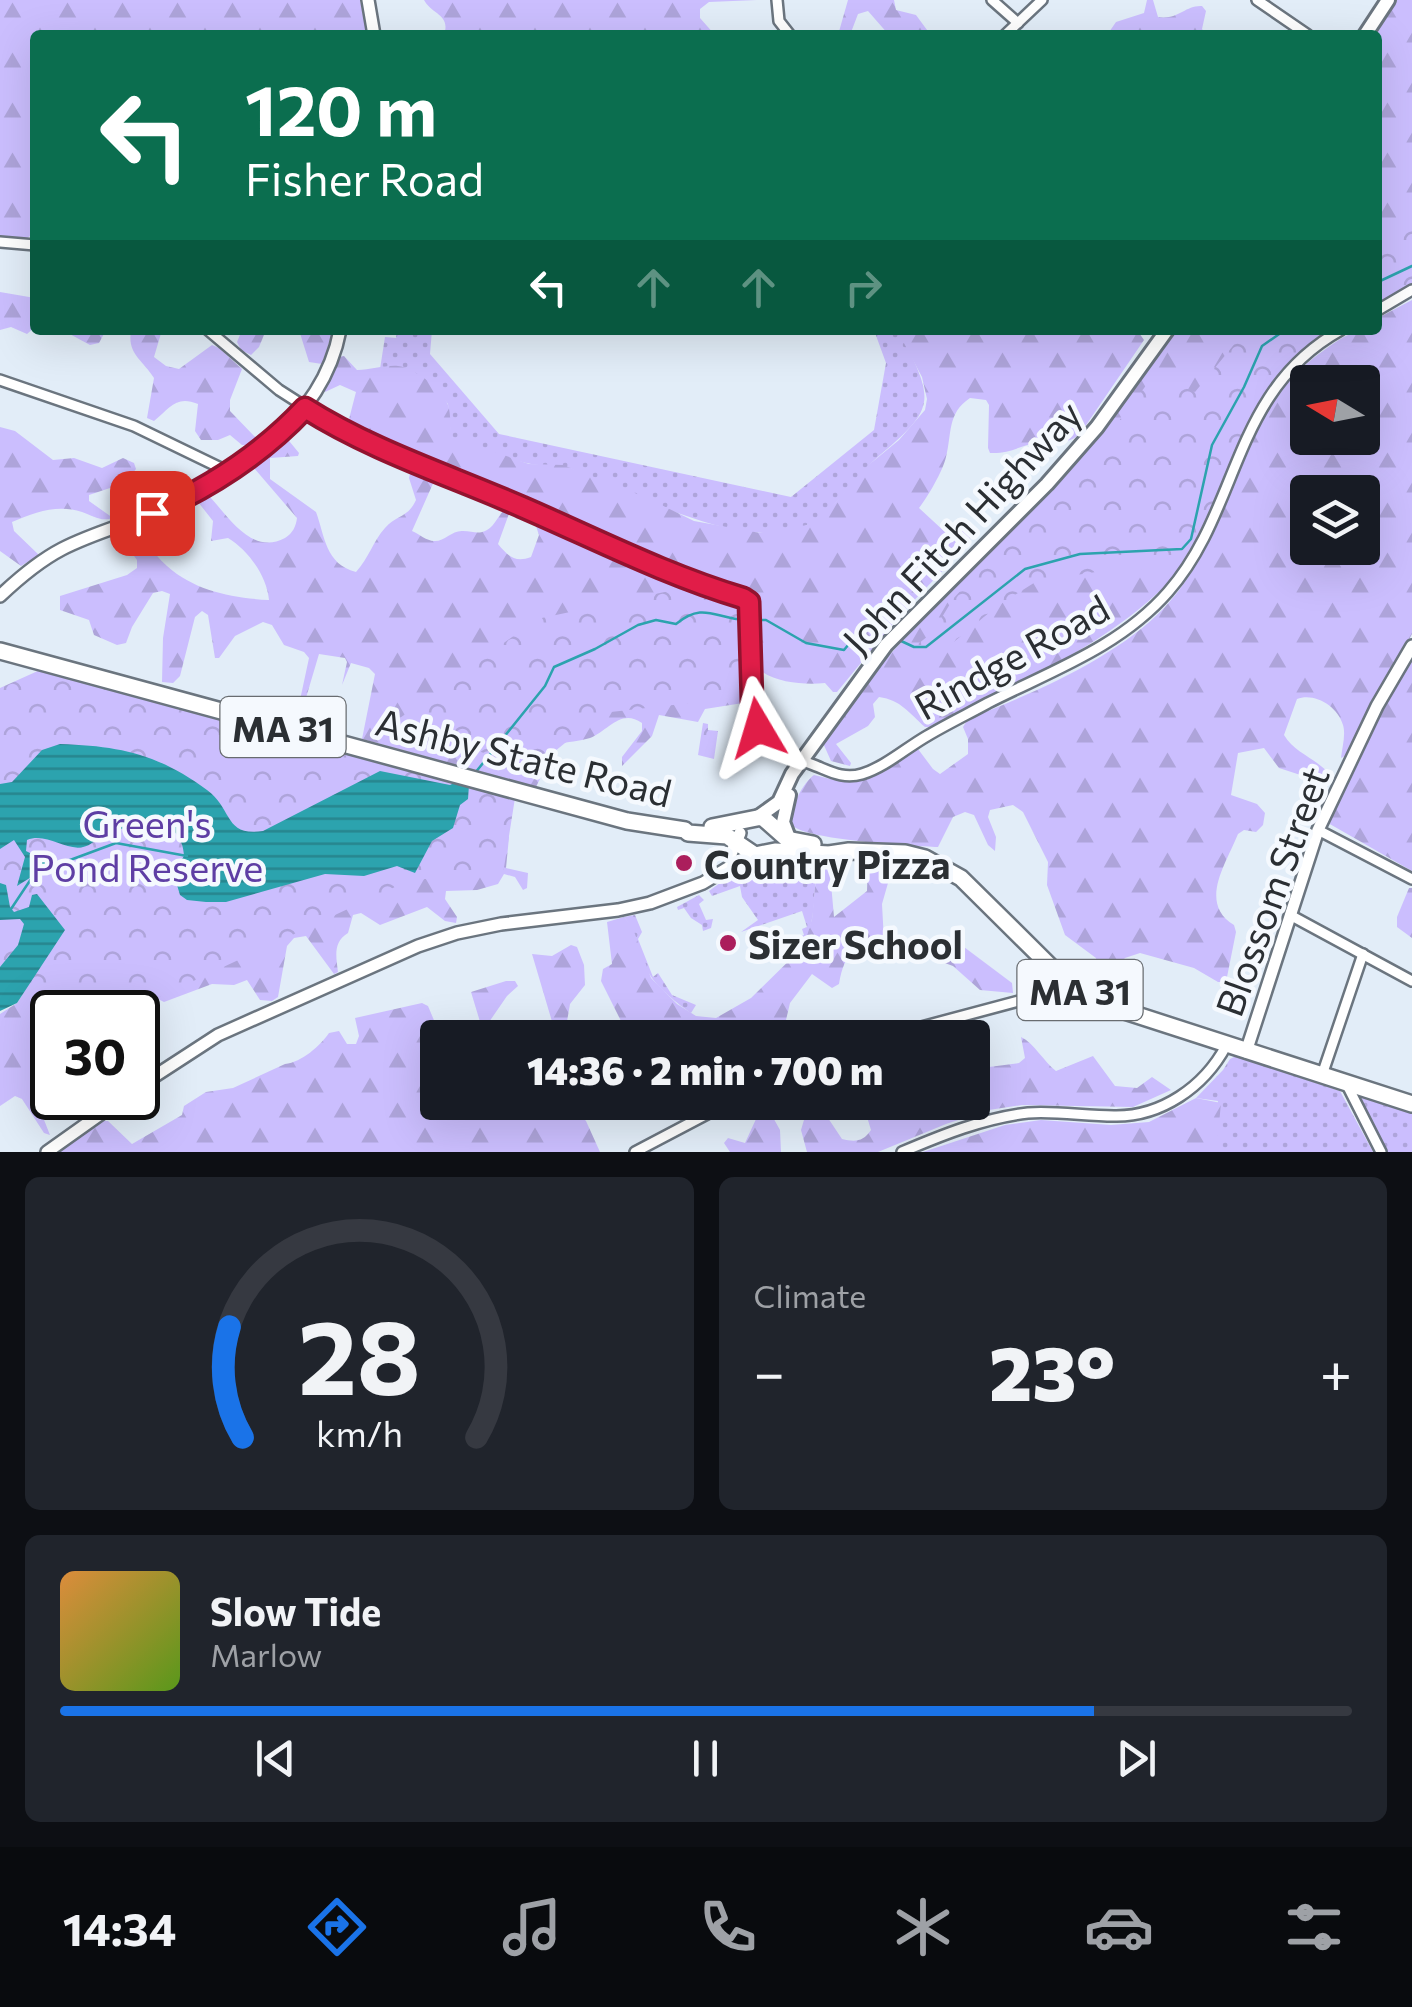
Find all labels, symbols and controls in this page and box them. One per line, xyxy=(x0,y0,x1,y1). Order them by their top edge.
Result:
text: 120 m xyxy=(245,65,437,150)
icon: left xyxy=(80,70,210,200)
text: Fisher Road xyxy=(245,150,484,205)
icon: left xyxy=(521,260,576,315)
icon: ahead xyxy=(626,260,681,315)
icon: ahead xyxy=(731,260,786,315)
icon: right xyxy=(836,260,891,315)
north arrow xyxy=(1290,365,1380,455)
map controls xyxy=(1290,365,1380,565)
street label: John Fitch Highway xyxy=(832,390,1090,662)
pin xyxy=(110,471,195,556)
button: layers xyxy=(1290,475,1380,565)
icon: arrive xyxy=(125,486,180,541)
street label: Rindge Road xyxy=(905,583,1117,729)
position arrow xyxy=(706,676,810,780)
road number: MA 31 xyxy=(220,697,346,757)
street label: Ashby State Road xyxy=(371,697,677,815)
street label: Blossom Street xyxy=(1204,760,1338,1022)
park label: Green's Pond Reserve xyxy=(31,799,263,890)
place label: Country Pizza xyxy=(704,840,951,887)
marker: Country Pizza xyxy=(673,852,695,874)
place label: Sizer School xyxy=(748,920,963,967)
marker: Sizer School xyxy=(717,932,739,954)
road number: MA 31 xyxy=(1018,960,1142,1020)
speed limit sign: 30 xyxy=(30,990,160,1120)
text: 14:36 · 2 min · 700 m xyxy=(527,1046,883,1093)
text: Climate xyxy=(754,1275,866,1315)
text: 28 xyxy=(298,1289,421,1416)
text: 23° xyxy=(989,1325,1115,1416)
text: − xyxy=(754,1337,785,1404)
text: + xyxy=(1320,1337,1352,1404)
text: km/h xyxy=(316,1411,403,1454)
text: Slow Tide xyxy=(210,1587,381,1634)
text: Marlow xyxy=(210,1634,322,1674)
icon: previous xyxy=(248,1731,303,1786)
icon: pause xyxy=(678,1731,733,1786)
icon: next xyxy=(1109,1731,1164,1786)
icon: directions xyxy=(302,1892,372,1962)
icon: music xyxy=(497,1892,567,1962)
icon: phone xyxy=(693,1892,763,1962)
icon: climate xyxy=(888,1892,958,1962)
icon: car xyxy=(1084,1892,1154,1962)
icon: filters xyxy=(1279,1892,1349,1962)
text: 14:34 xyxy=(63,1900,176,1955)

